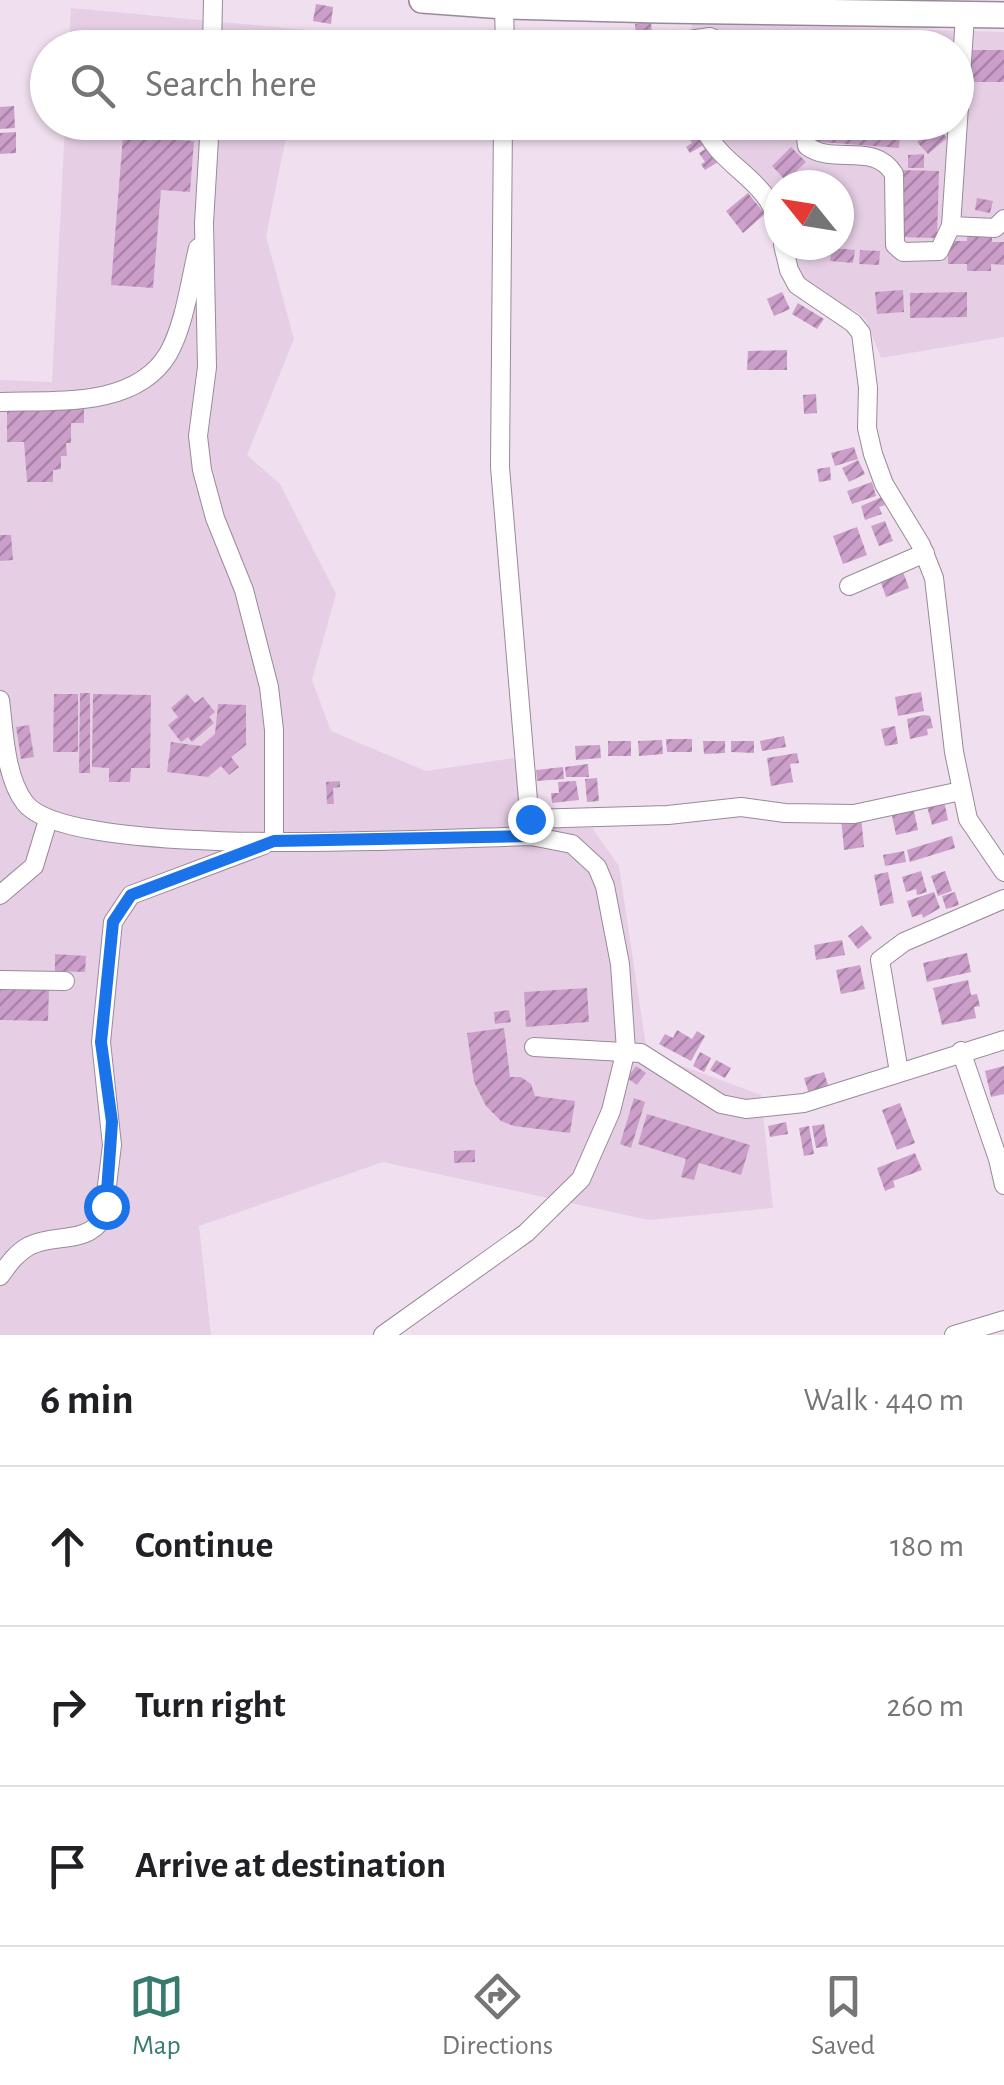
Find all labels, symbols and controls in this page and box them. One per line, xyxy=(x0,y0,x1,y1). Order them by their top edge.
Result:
search box xyxy=(30,30,974,140)
icon: search xyxy=(65,58,120,113)
text: Search here xyxy=(145,66,317,104)
north arrow xyxy=(764,170,854,260)
route end xyxy=(508,797,554,843)
route start xyxy=(84,1184,130,1230)
text: 6 min xyxy=(40,1379,134,1421)
text: Walk · 440 m xyxy=(803,1384,964,1416)
icon: ahead xyxy=(40,1519,95,1574)
text: Continue xyxy=(135,1527,273,1565)
text: 180 m xyxy=(890,1530,964,1562)
icon: right xyxy=(40,1679,95,1734)
text: Turn right xyxy=(135,1687,285,1725)
text: 260 m xyxy=(887,1690,964,1722)
icon: arrive xyxy=(40,1839,95,1894)
text: Arrive at destination xyxy=(135,1847,446,1885)
tab: Map xyxy=(129,1969,184,2063)
tab: Directions xyxy=(442,1969,553,2063)
tab: Saved xyxy=(811,1969,875,2063)

